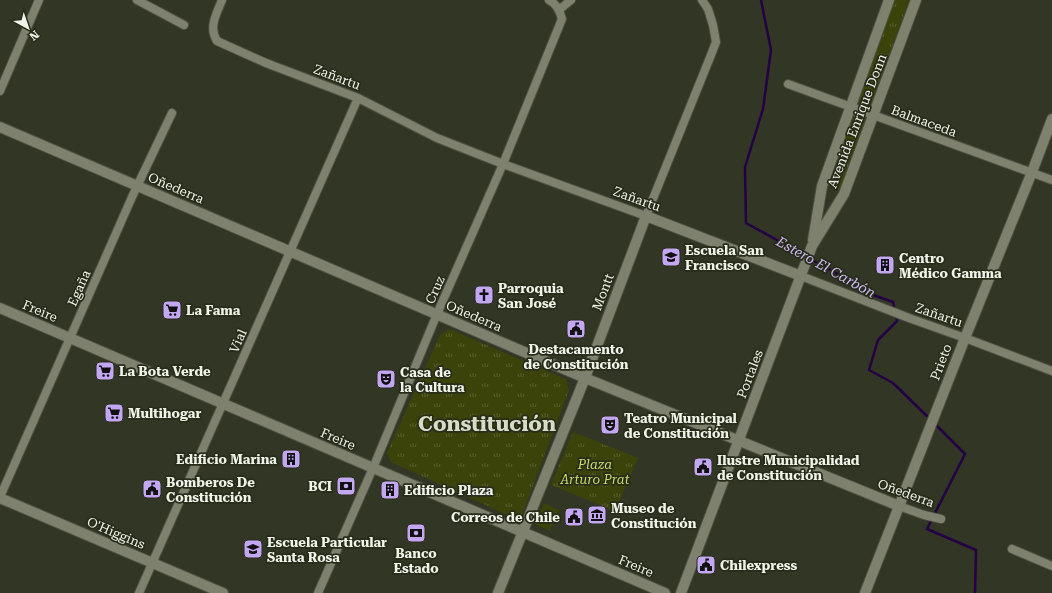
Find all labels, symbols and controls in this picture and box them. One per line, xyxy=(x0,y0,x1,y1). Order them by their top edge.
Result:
north arrow xyxy=(8,8,48,48)
text: N xyxy=(26,28,42,43)
street label: Avenida Enrique Donn xyxy=(825,51,890,190)
street label: Zañartu xyxy=(311,61,363,93)
street label: Balmaceda xyxy=(889,102,959,140)
street label: Oñederra xyxy=(146,170,206,206)
street label: Zañartu xyxy=(611,184,663,214)
water label: Estero El Carbón xyxy=(773,233,879,301)
place label: Escuela San Francisco xyxy=(685,243,764,273)
school or university icon: Escuela San Francisco xyxy=(660,246,682,268)
place label: Centro Médico Gamma xyxy=(899,251,1002,281)
building icon: Centro Médico Gamma xyxy=(874,254,896,276)
street label: Egaña xyxy=(64,268,94,308)
street label: Montt xyxy=(589,271,617,313)
street label: Cruz xyxy=(422,274,448,306)
place label: Parroquia San José xyxy=(498,281,564,311)
church icon: Parroquia San José xyxy=(473,284,495,306)
street label: Freire xyxy=(20,297,60,325)
street label: Oñederra xyxy=(444,298,504,334)
supermarket icon: La Fama xyxy=(161,299,183,321)
street label: Zañartu xyxy=(913,300,965,330)
place label: La Fama xyxy=(186,303,241,318)
public building icon: Destacamento de Constitución xyxy=(565,318,587,340)
street label: Vial xyxy=(226,327,250,355)
place label: Destacamento de Constitución xyxy=(523,342,629,372)
street label: Prieto xyxy=(927,342,955,382)
street label: Portales xyxy=(734,348,766,400)
supermarket icon: La Bota Verde xyxy=(94,360,116,382)
place label: La Bota Verde xyxy=(119,364,211,379)
place label: Casa de la Cultura xyxy=(400,365,465,395)
theatre icon: Casa de la Cultura xyxy=(375,368,397,390)
supermarket icon: Multihogar xyxy=(103,402,125,424)
place label: Multihogar xyxy=(128,406,201,421)
place label: Teatro Municipal de Constitución xyxy=(624,411,738,441)
district label: Constitución xyxy=(418,412,556,436)
theatre icon: Teatro Municipal de Constitución xyxy=(599,414,621,436)
street label: Freire xyxy=(318,425,358,453)
building icon: Edificio Marina xyxy=(280,448,302,470)
place label: Edificio Marina xyxy=(176,452,277,467)
place label: Ilustre Municipalidad de Constitución xyxy=(717,453,860,483)
public building icon: Ilustre Municipalidad de Constitución xyxy=(692,456,714,478)
park label: Plaza Arturo Prat xyxy=(559,457,630,487)
place label: Bomberos De Constitución xyxy=(166,475,255,505)
bank icon: BCI xyxy=(335,475,357,497)
street label: Oñederra xyxy=(876,476,936,510)
public building icon: Bomberos De Constitución xyxy=(141,478,163,500)
place label: BCI xyxy=(308,479,332,494)
building icon: Edificio Plaza xyxy=(379,479,401,501)
place label: Edificio Plaza xyxy=(404,483,494,498)
place label: Museo de Constitución xyxy=(611,501,697,531)
museum icon: Museo de Constitución xyxy=(586,504,608,526)
public building icon: Correos de Chile xyxy=(563,506,585,528)
place label: Correos de Chile xyxy=(451,510,560,525)
street label: O'Higgins xyxy=(85,514,147,552)
bank icon: Banco Estado xyxy=(405,522,427,544)
place label: Escuela Particular Santa Rosa xyxy=(267,535,387,565)
school or university icon: Escuela Particular Santa Rosa xyxy=(242,538,264,560)
place label: Banco Estado xyxy=(393,546,439,576)
street label: Freire xyxy=(616,552,656,580)
public building icon: Chilexpress xyxy=(695,554,717,576)
place label: Chilexpress xyxy=(720,558,797,573)

